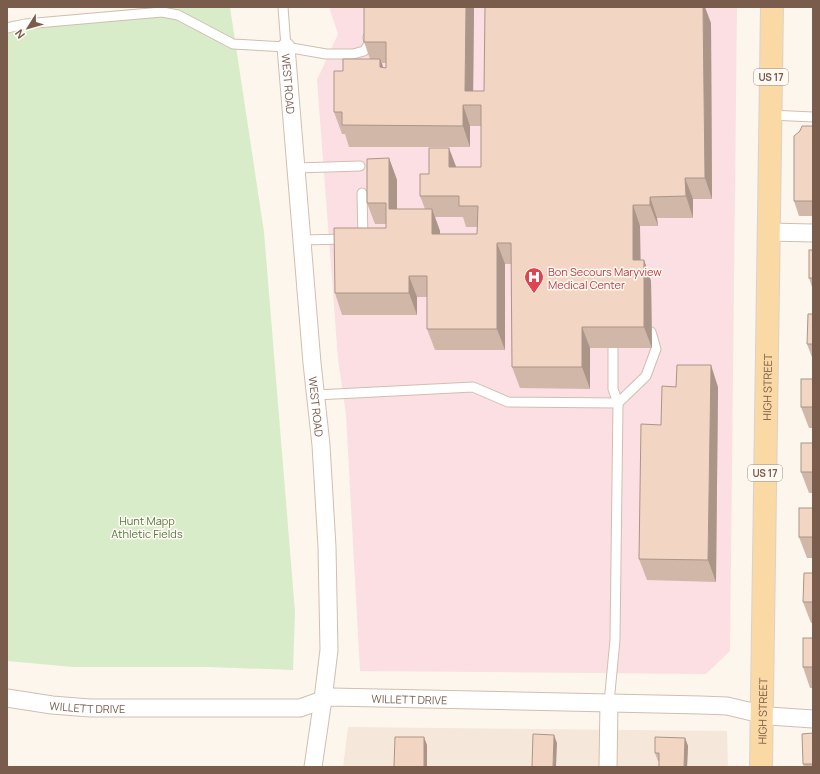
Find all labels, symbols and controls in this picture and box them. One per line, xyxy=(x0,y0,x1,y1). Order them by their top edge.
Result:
north arrow xyxy=(8,8,48,48)
text: N xyxy=(11,27,28,42)
street label: WEST ROAD xyxy=(279,53,299,115)
road number: US 17 xyxy=(754,69,788,85)
place label: Bon Secours Maryview Medical Center xyxy=(548,264,662,292)
hospital icon: Bon Secours Maryview Medical Center xyxy=(523,266,545,294)
street label: HIGH STREET xyxy=(759,353,774,421)
street label: WEST ROAD xyxy=(306,376,328,438)
road number: US 17 xyxy=(748,465,782,481)
park label: Hunt Mapp Athletic Fields xyxy=(111,513,183,541)
street label: HIGH STREET xyxy=(754,677,770,745)
street label: WILLETT DRIVE xyxy=(371,690,448,707)
street label: WILLETT DRIVE xyxy=(49,697,125,716)

